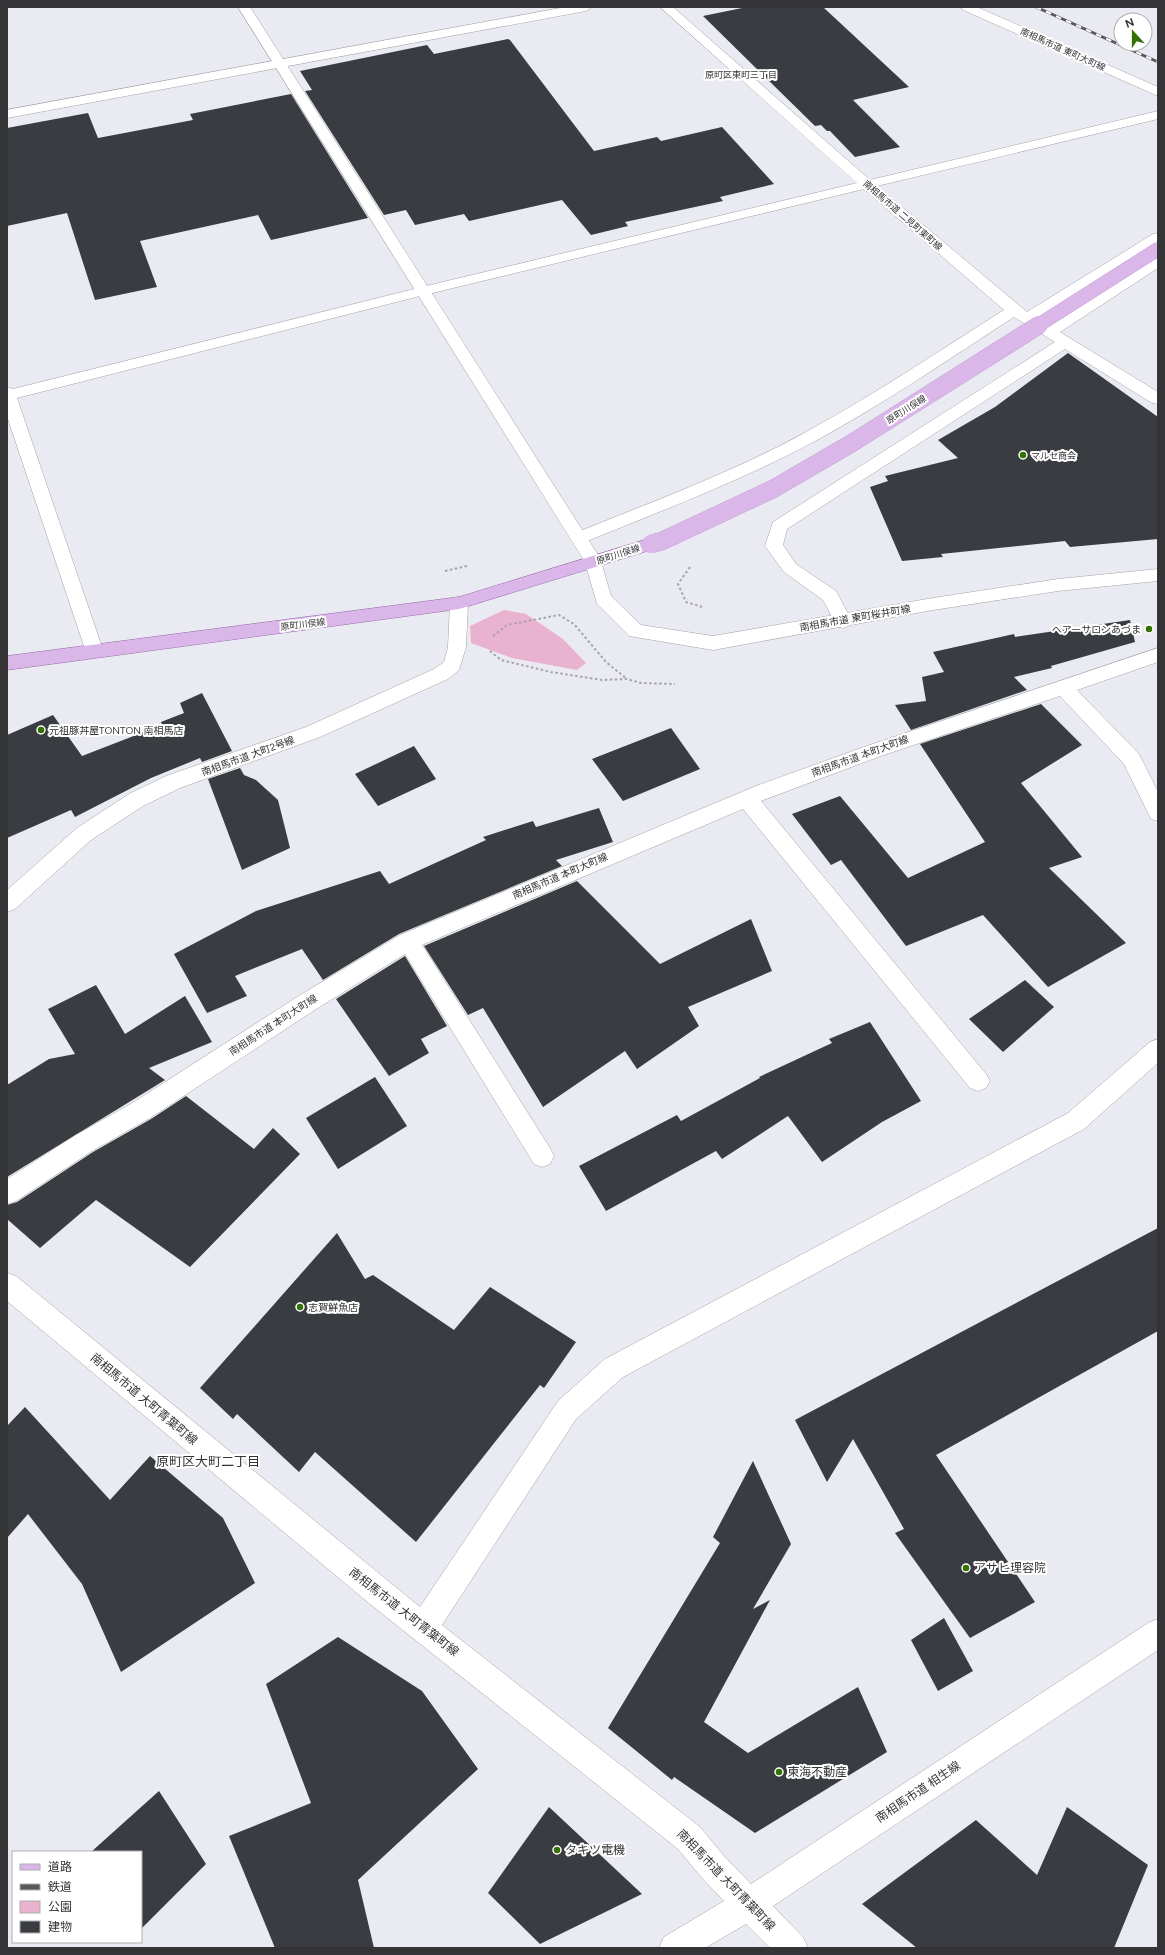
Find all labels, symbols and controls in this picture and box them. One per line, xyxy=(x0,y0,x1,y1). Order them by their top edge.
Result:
north arrow xyxy=(1113,12,1153,52)
text: N xyxy=(1123,16,1136,31)
street label: 南相馬市道 東町大町線 xyxy=(1019,25,1108,73)
district label: 原町区東町三丁目 xyxy=(705,69,777,80)
street label: 南相馬市道 二見町東町線 xyxy=(861,178,946,253)
street label: 原町川俣線 xyxy=(884,392,929,426)
marker: マルセ商会 xyxy=(1018,450,1028,460)
place label: マルセ商会 xyxy=(1031,450,1076,461)
street label: 原町川俣線 xyxy=(595,542,642,566)
street label: 南相馬市道 東町桜井町線 xyxy=(798,602,912,634)
street label: 原町川俣線 xyxy=(280,616,327,632)
place label: ヘアーサロンあづま xyxy=(1052,623,1141,636)
marker: ヘアーサロンあづま xyxy=(1144,624,1154,634)
place label: 元祖豚丼屋TONTON 南相馬店 xyxy=(49,724,184,737)
marker: 元祖豚丼屋TONTON 南相馬店 xyxy=(36,725,46,735)
street label: 南相馬市道 本町大町線 xyxy=(810,732,910,780)
street label: 南相馬市道 大町2号線 xyxy=(200,733,296,779)
street label: 南相馬市道 本町大町線 xyxy=(510,850,610,902)
street label: 南相馬市道 本町大町線 xyxy=(226,992,320,1058)
place label: 志賀鮮魚店 xyxy=(308,1301,358,1314)
marker: 志賀鮮魚店 xyxy=(295,1302,305,1312)
street label: 南相馬市道 大町青葉町線 xyxy=(88,1350,200,1448)
district label: 原町区大町二丁目 xyxy=(156,1454,260,1469)
place label: アサヒ理容院 xyxy=(974,1561,1046,1575)
marker: アサヒ理容院 xyxy=(961,1563,971,1573)
street label: 南相馬市道 大町青葉町線 xyxy=(347,1565,461,1659)
street label: 南相馬市道 相生線 xyxy=(873,1759,963,1825)
place label: 東海不動産 xyxy=(787,1765,847,1779)
marker: 東海不動産 xyxy=(774,1767,784,1777)
street label: 南相馬市道 大町青葉町線 xyxy=(674,1827,778,1933)
place label: タキツ電機 xyxy=(565,1843,625,1857)
marker: タキツ電機 xyxy=(552,1845,562,1855)
legend xyxy=(12,1851,142,1943)
text: 道路 xyxy=(48,1860,72,1874)
text: 鉄道 xyxy=(48,1880,72,1894)
text: 公園 xyxy=(48,1900,72,1914)
text: 建物 xyxy=(48,1920,72,1934)

